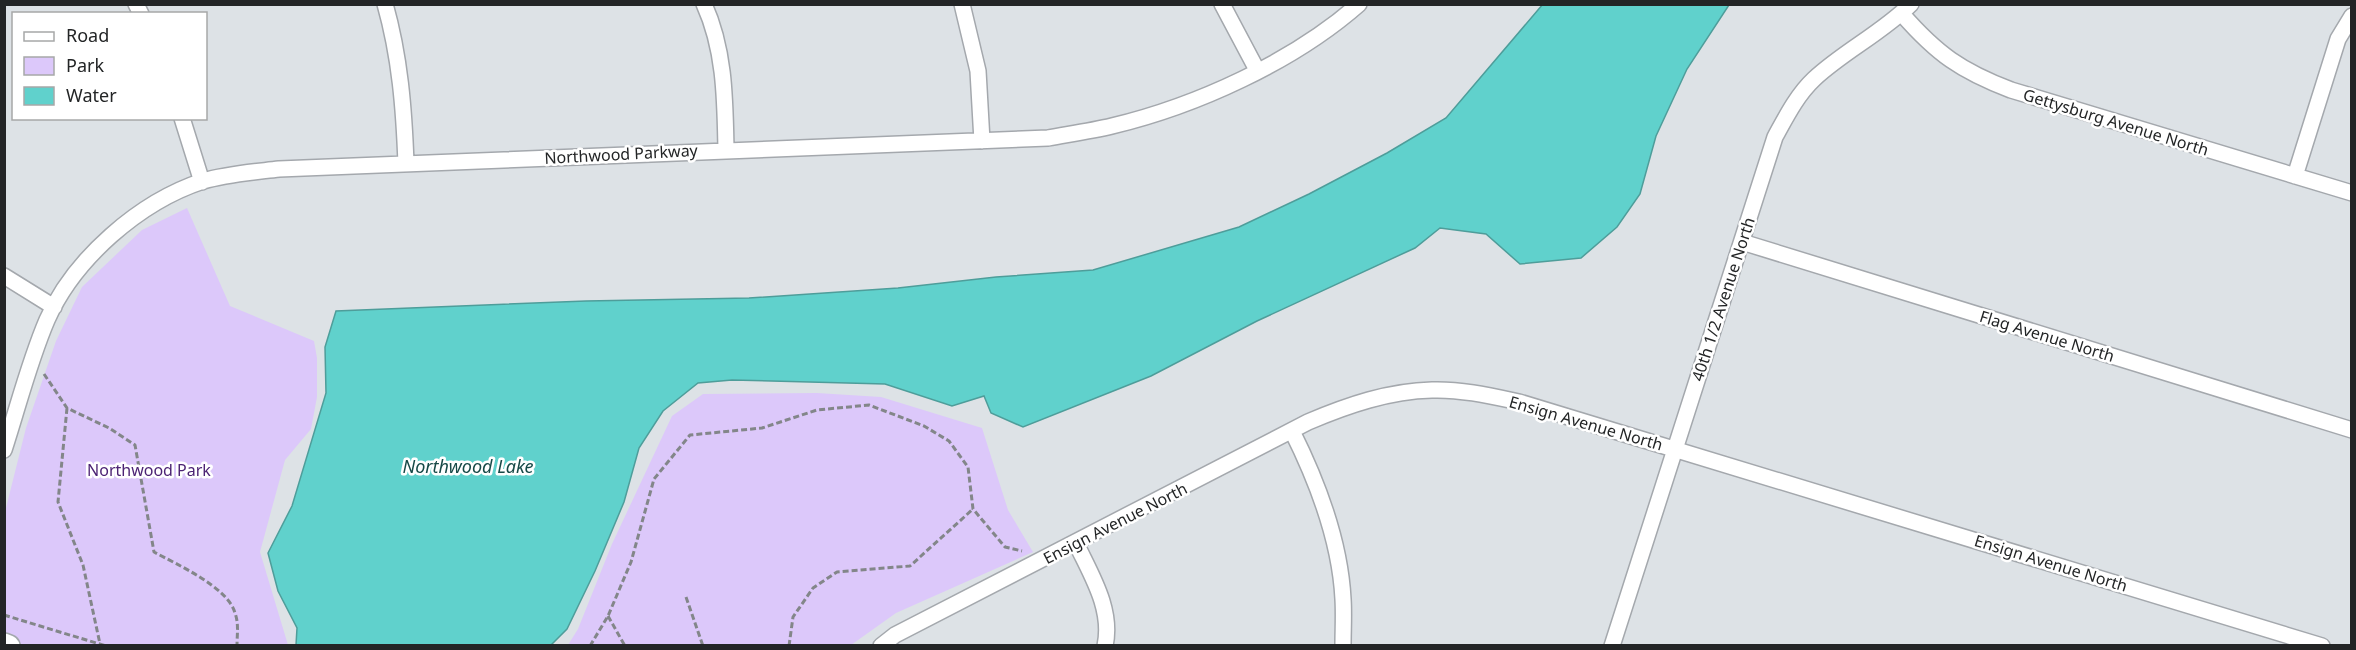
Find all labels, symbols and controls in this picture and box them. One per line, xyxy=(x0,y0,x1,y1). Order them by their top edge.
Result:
legend xyxy=(12,12,207,120)
text: Road xyxy=(66,23,109,47)
text: Park xyxy=(66,53,104,77)
text: Water xyxy=(66,83,117,107)
street label: Gettysburg Avenue North xyxy=(2021,83,2211,161)
street label: Northwood Parkway xyxy=(544,139,699,169)
street label: 40th 1/2 Avenue North xyxy=(1686,214,1760,384)
street label: Flag Avenue North xyxy=(1977,305,2117,367)
street label: Ensign Avenue North xyxy=(1507,391,1665,455)
water label: Northwood Lake xyxy=(402,454,534,478)
park label: Northwood Park xyxy=(87,459,211,481)
street label: Ensign Avenue North xyxy=(1039,477,1191,569)
street label: Ensign Avenue North xyxy=(1972,529,2130,597)

